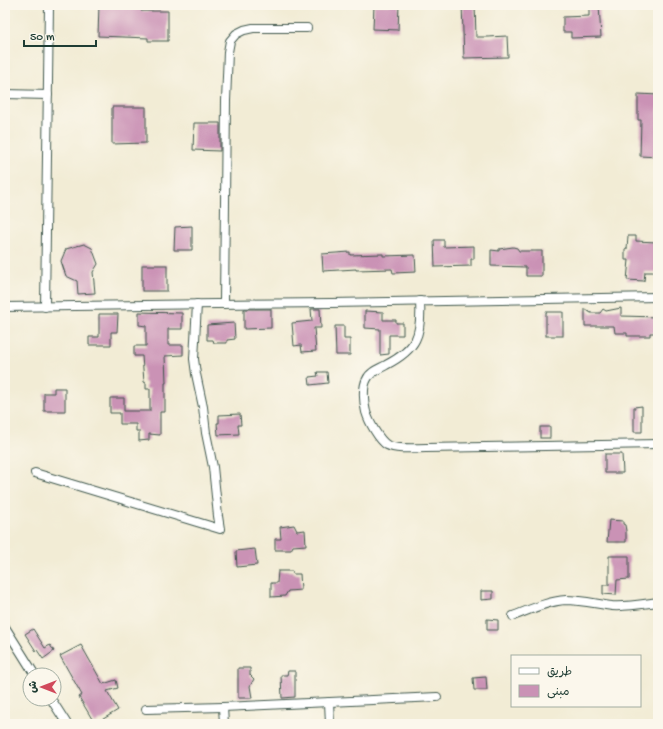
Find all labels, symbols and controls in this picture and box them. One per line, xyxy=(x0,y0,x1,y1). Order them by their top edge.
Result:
scale bar xyxy=(24,22,96,48)
text: 50 m xyxy=(30,31,55,45)
legend xyxy=(511,655,641,707)
text: طريق xyxy=(547,666,572,680)
north arrow xyxy=(22,667,62,707)
text: ش xyxy=(28,681,40,693)
text: مبنى xyxy=(547,686,570,700)

